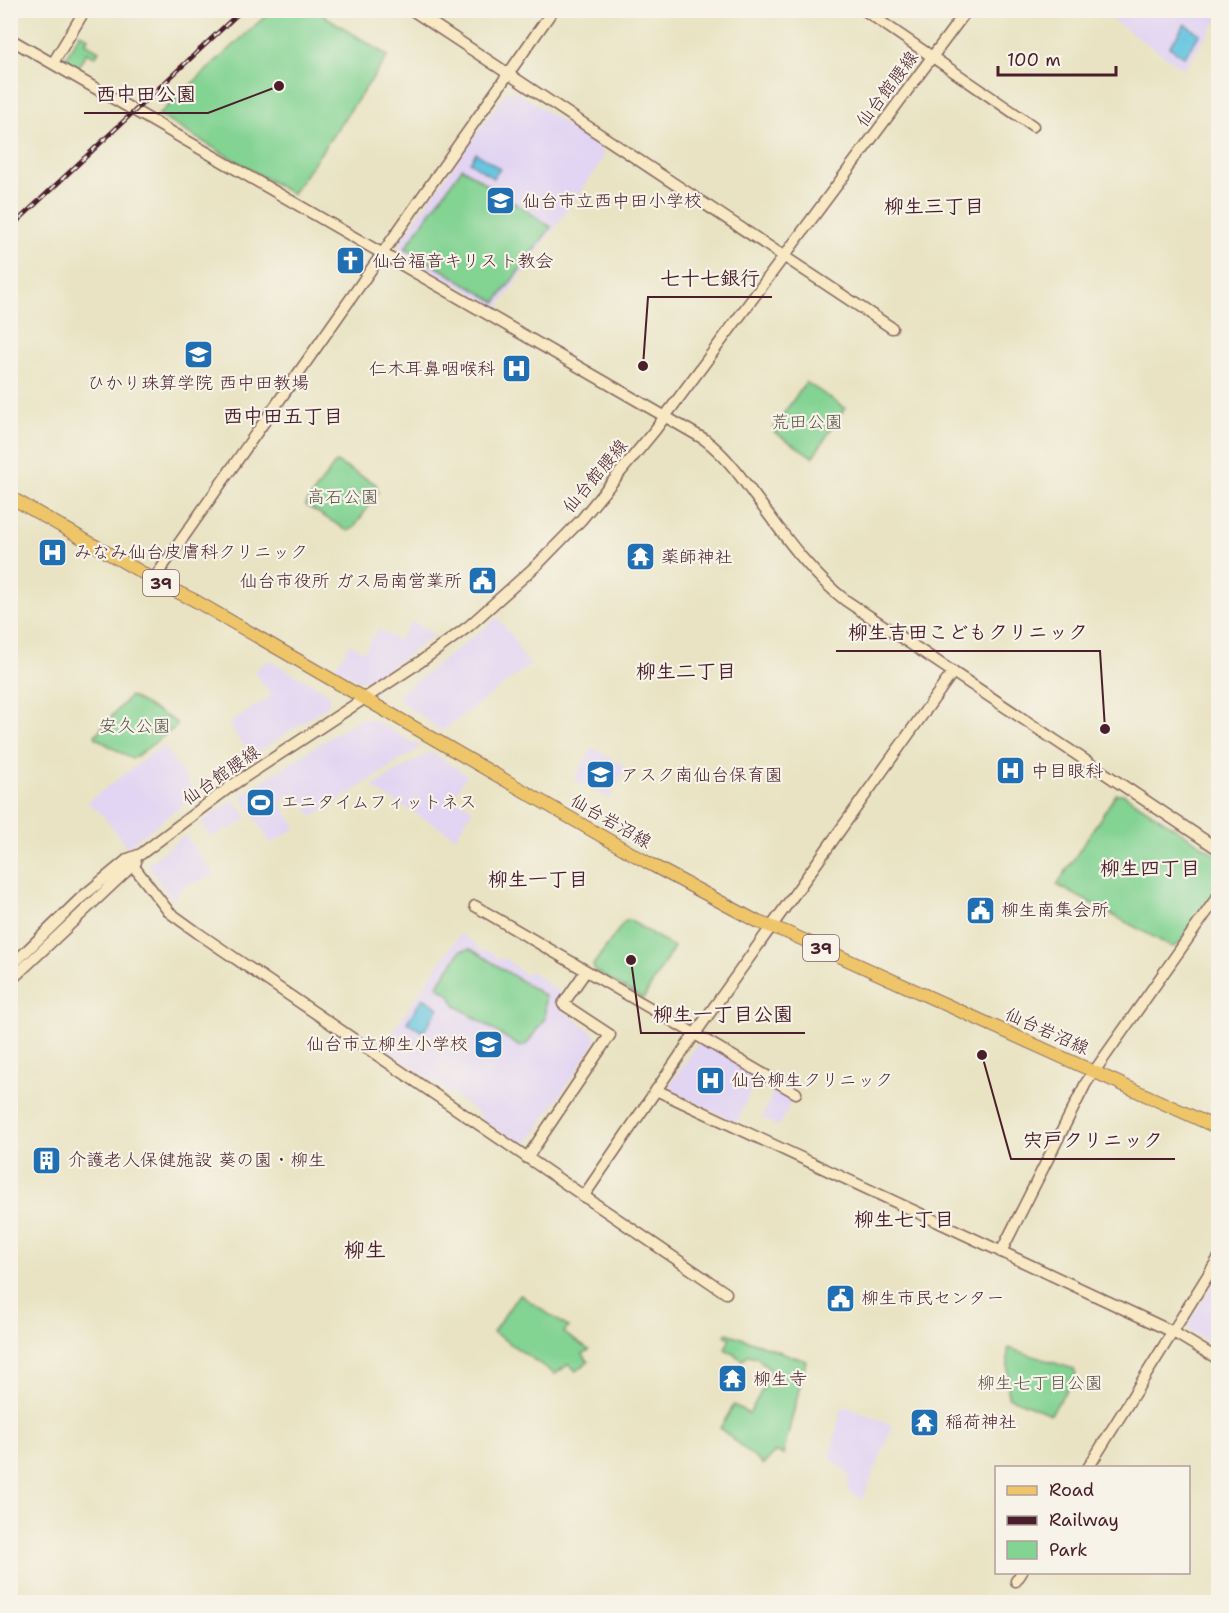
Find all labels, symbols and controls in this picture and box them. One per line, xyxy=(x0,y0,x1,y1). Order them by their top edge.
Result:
scale bar xyxy=(998,39,1116,77)
street label: 仙台館腰線 xyxy=(850,46,924,132)
text: 100 m xyxy=(1007,48,1061,72)
callout: 西中田公園 xyxy=(84,75,208,113)
text: 西中田公園 xyxy=(96,81,196,107)
school or university icon: 仙台市立西中田小学校 xyxy=(485,185,517,217)
place label: 仙台市立西中田小学校 xyxy=(522,189,702,213)
district label: 柳生三丁目 xyxy=(884,193,984,219)
church icon: 仙台福音キリスト教会 xyxy=(335,245,367,277)
place label: 仙台福音キリスト教会 xyxy=(372,249,553,273)
callout: 七十七銀行 xyxy=(648,259,772,297)
text: 七十七銀行 xyxy=(660,265,760,291)
school or university icon: ひかり珠算学院 西中田教場 xyxy=(182,338,214,370)
hospital icon: 仁木耳鼻咽喉科 xyxy=(500,353,532,385)
place label: 仁木耳鼻咽喉科 xyxy=(369,357,495,381)
place label: ひかり珠算学院 西中田教場 xyxy=(87,371,309,395)
district label: 西中田五丁目 xyxy=(223,403,343,429)
park label: 荒田公園 xyxy=(771,410,843,434)
street label: 仙台館腰線 xyxy=(557,434,633,518)
park label: 高石公園 xyxy=(307,485,379,509)
hospital icon: みなみ仙台皮膚科クリニック xyxy=(37,536,69,568)
place label: みなみ仙台皮膚科クリニック xyxy=(74,540,308,564)
temple icon: 薬師神社 xyxy=(624,541,656,573)
place label: 薬師神社 xyxy=(661,545,733,569)
public building icon: 仙台市役所 ガス局南営業所 xyxy=(467,565,499,597)
place label: 仙台市役所 ガス局南営業所 xyxy=(240,569,462,593)
road number: 39 xyxy=(143,570,179,596)
callout: 柳生吉田こどもクリニック xyxy=(836,613,1100,651)
text: 柳生吉田こどもクリニック xyxy=(848,619,1088,645)
district label: 柳生二丁目 xyxy=(636,658,736,684)
park label: 安久公園 xyxy=(99,714,171,738)
street label: 仙台館腰線 xyxy=(177,739,265,811)
hospital icon: 中目眼科 xyxy=(994,755,1026,787)
school or university icon: アスク南仙台保育園 xyxy=(584,759,616,791)
place label: 中目眼科 xyxy=(1031,759,1103,783)
place label: アスク南仙台保育園 xyxy=(621,763,783,787)
sports icon: エニタイムフィットネス xyxy=(244,786,276,818)
street label: 仙台岩沼線 xyxy=(566,788,656,854)
place label: エニタイムフィットネス xyxy=(281,790,477,814)
district label: 柳生四丁目 xyxy=(1100,855,1200,881)
district label: 柳生一丁目 xyxy=(488,866,588,892)
public building icon: 柳生南集会所 xyxy=(964,894,996,926)
place label: 柳生南集会所 xyxy=(1001,898,1109,922)
road number: 39 xyxy=(803,935,839,961)
callout: 柳生一丁目公園 xyxy=(641,995,805,1033)
text: 柳生一丁目公園 xyxy=(653,1001,793,1027)
street label: 仙台岩沼線 xyxy=(1001,1002,1093,1060)
school or university icon: 仙台市立柳生小学校 xyxy=(473,1028,505,1060)
place label: 仙台市立柳生小学校 xyxy=(306,1032,468,1056)
hospital icon: 仙台柳生クリニック xyxy=(694,1064,726,1096)
place label: 仙台柳生クリニック xyxy=(731,1068,893,1092)
callout: 宍戸クリニック xyxy=(1011,1121,1175,1159)
text: 宍戸クリニック xyxy=(1023,1127,1163,1153)
building icon: 介護老人保健施設 葵の園・柳生 xyxy=(31,1144,63,1176)
place label: 介護老人保健施設 葵の園・柳生 xyxy=(68,1148,326,1172)
district label: 柳生七丁目 xyxy=(854,1206,954,1232)
district label: 柳生 xyxy=(344,1236,386,1264)
public building icon: 柳生市民センター xyxy=(824,1282,856,1314)
place label: 柳生市民センター xyxy=(861,1286,1004,1310)
temple icon: 柳生寺 xyxy=(716,1363,748,1395)
place label: 柳生寺 xyxy=(753,1367,807,1391)
park label: 柳生七丁目公園 xyxy=(977,1371,1103,1395)
temple icon: 稲荷神社 xyxy=(908,1406,940,1438)
place label: 稲荷神社 xyxy=(945,1410,1017,1434)
legend xyxy=(995,1466,1190,1574)
text: Road xyxy=(1049,1478,1094,1502)
text: Railway xyxy=(1049,1508,1119,1532)
text: Park xyxy=(1049,1538,1088,1562)

